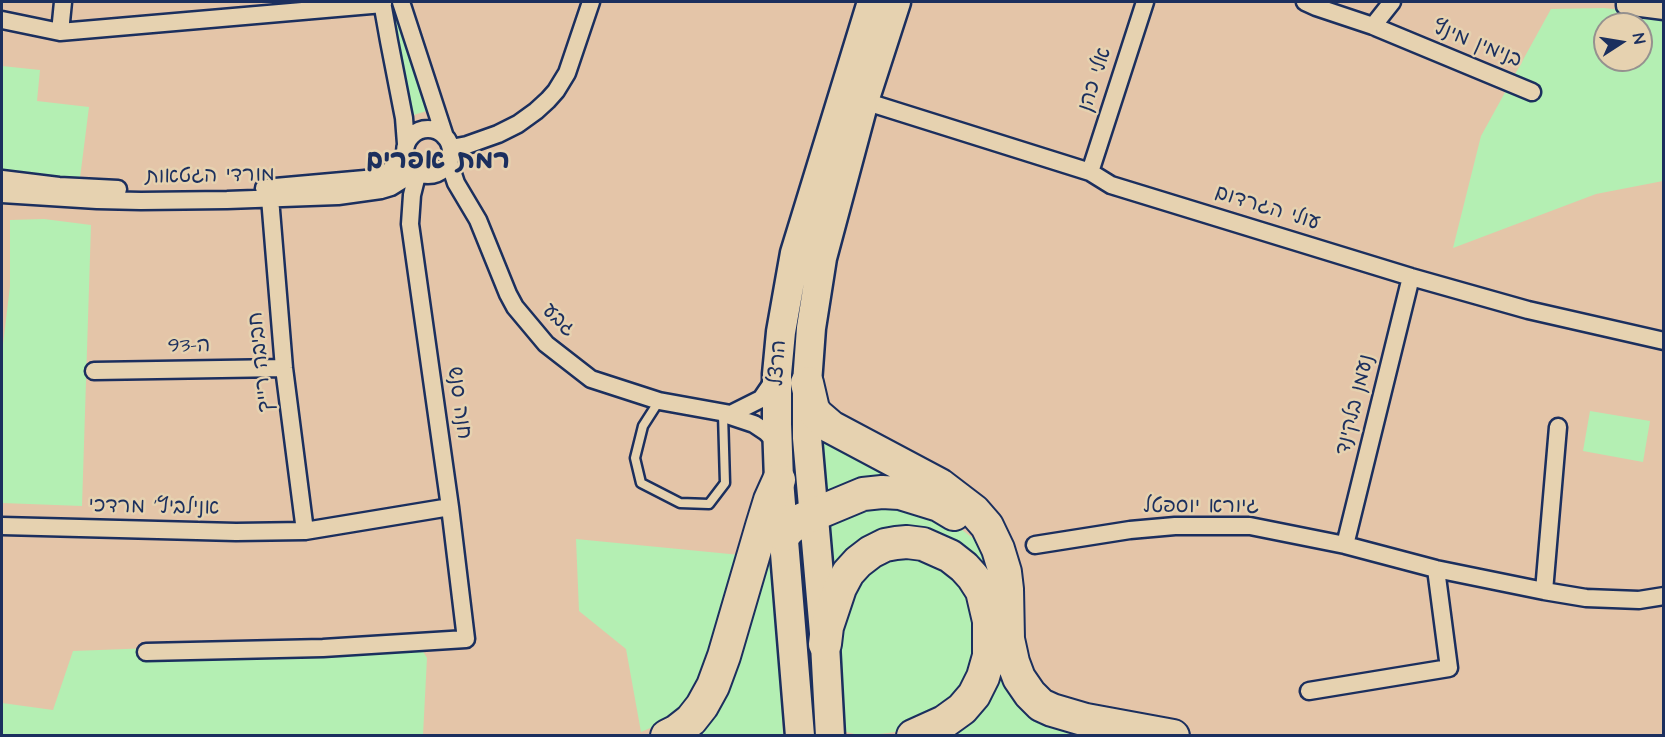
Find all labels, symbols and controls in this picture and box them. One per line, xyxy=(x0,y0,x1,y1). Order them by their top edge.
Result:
north arrow xyxy=(1593,12,1653,72)
street label: בנימין מינץ xyxy=(1429,16,1525,74)
text: N xyxy=(1627,31,1650,46)
street label: אלי כהן xyxy=(1074,45,1118,115)
district label: רמת אפרים xyxy=(366,146,510,178)
street label: מורדי הגטאות xyxy=(145,163,275,191)
street label: עולי הגרדום xyxy=(1211,181,1323,237)
street label: גבע xyxy=(536,299,580,343)
street label: חביבה רייך xyxy=(244,310,280,414)
street label: ה-93 xyxy=(167,334,211,360)
street label: הרצל xyxy=(765,339,793,387)
street label: נעמן בלקינד xyxy=(1331,352,1381,458)
street label: חנה סנש xyxy=(440,365,476,441)
street label: אנילביץ' מרדכי xyxy=(88,494,220,522)
street label: גיורא יוספטל xyxy=(1143,495,1259,521)

